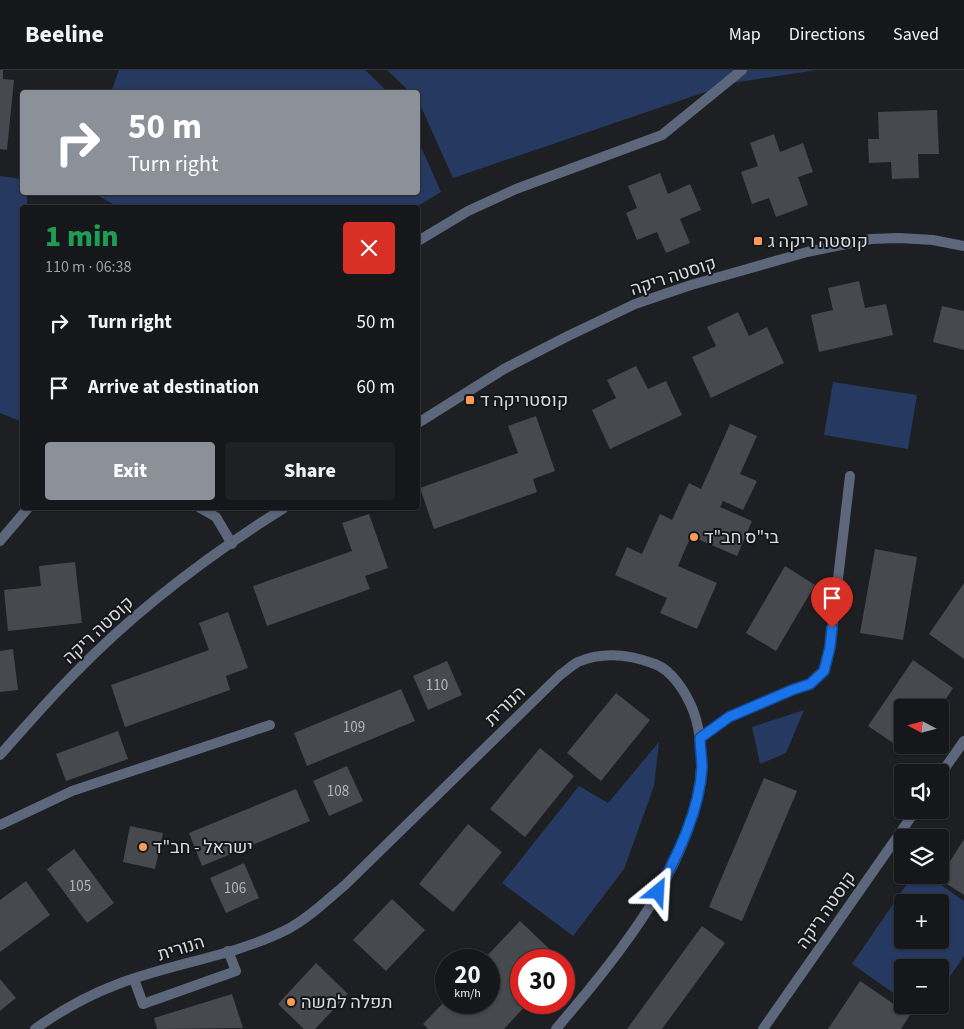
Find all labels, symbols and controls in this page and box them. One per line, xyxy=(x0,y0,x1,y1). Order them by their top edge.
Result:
text: Beeline xyxy=(25,17,104,52)
text: Map xyxy=(729,22,761,47)
text: Directions xyxy=(789,22,865,47)
text: Saved xyxy=(893,22,939,47)
text: 50 m xyxy=(128,102,202,152)
icon: right xyxy=(45,110,110,175)
text: Turn right xyxy=(128,148,218,180)
text: 1 min xyxy=(45,215,119,258)
button: close xyxy=(343,222,395,274)
place label: קוסטה ריקה ג xyxy=(768,229,868,254)
marker: קוסטה ריקה ג xyxy=(752,235,764,247)
street label: קוסטה ריקה xyxy=(627,251,719,302)
text: 110 m · 06:38 xyxy=(45,256,132,278)
icon: right xyxy=(45,309,73,337)
text: Turn right xyxy=(88,309,172,336)
text: 50 m xyxy=(357,309,395,336)
icon: arrive xyxy=(45,374,73,402)
text: Arrive at destination xyxy=(88,374,259,401)
text: 60 m xyxy=(357,374,395,401)
place label: קוסטריקה ד xyxy=(480,388,568,413)
marker: קוסטריקה ד xyxy=(464,394,476,406)
button: Exit xyxy=(45,442,215,500)
button: Share xyxy=(225,442,395,500)
place label: בי"ס חב"ד xyxy=(704,525,780,550)
marker: בי"ס חב"ד xyxy=(688,531,700,543)
pin xyxy=(811,577,853,628)
icon: arrive xyxy=(818,584,846,612)
street label: קוסטה ריקה xyxy=(57,591,140,670)
house number: 110 xyxy=(426,675,448,696)
street label: הנורית xyxy=(479,681,531,732)
north arrow xyxy=(894,699,949,754)
map controls xyxy=(894,699,949,1014)
house number: 109 xyxy=(343,717,365,738)
button: sound xyxy=(894,764,949,819)
house number: 108 xyxy=(327,781,349,802)
button: layers xyxy=(894,829,949,884)
place label: ישראל - חב"ד xyxy=(153,835,253,860)
marker: ישראל - חב"ד xyxy=(137,841,149,853)
position arrow xyxy=(631,865,683,917)
street label: קוסטה ריקה xyxy=(791,867,862,954)
house number: 105 xyxy=(69,876,91,897)
house number: 106 xyxy=(224,878,246,899)
button: + xyxy=(894,894,949,949)
street label: הנורית xyxy=(155,930,208,967)
speed limit sign: 30 xyxy=(510,949,575,1014)
text: 20 xyxy=(454,957,481,993)
button: − xyxy=(894,959,949,1014)
text: km/h xyxy=(454,985,481,1002)
place label: תפלה למשה xyxy=(301,990,393,1015)
marker: תפלה למשה xyxy=(285,996,297,1008)

